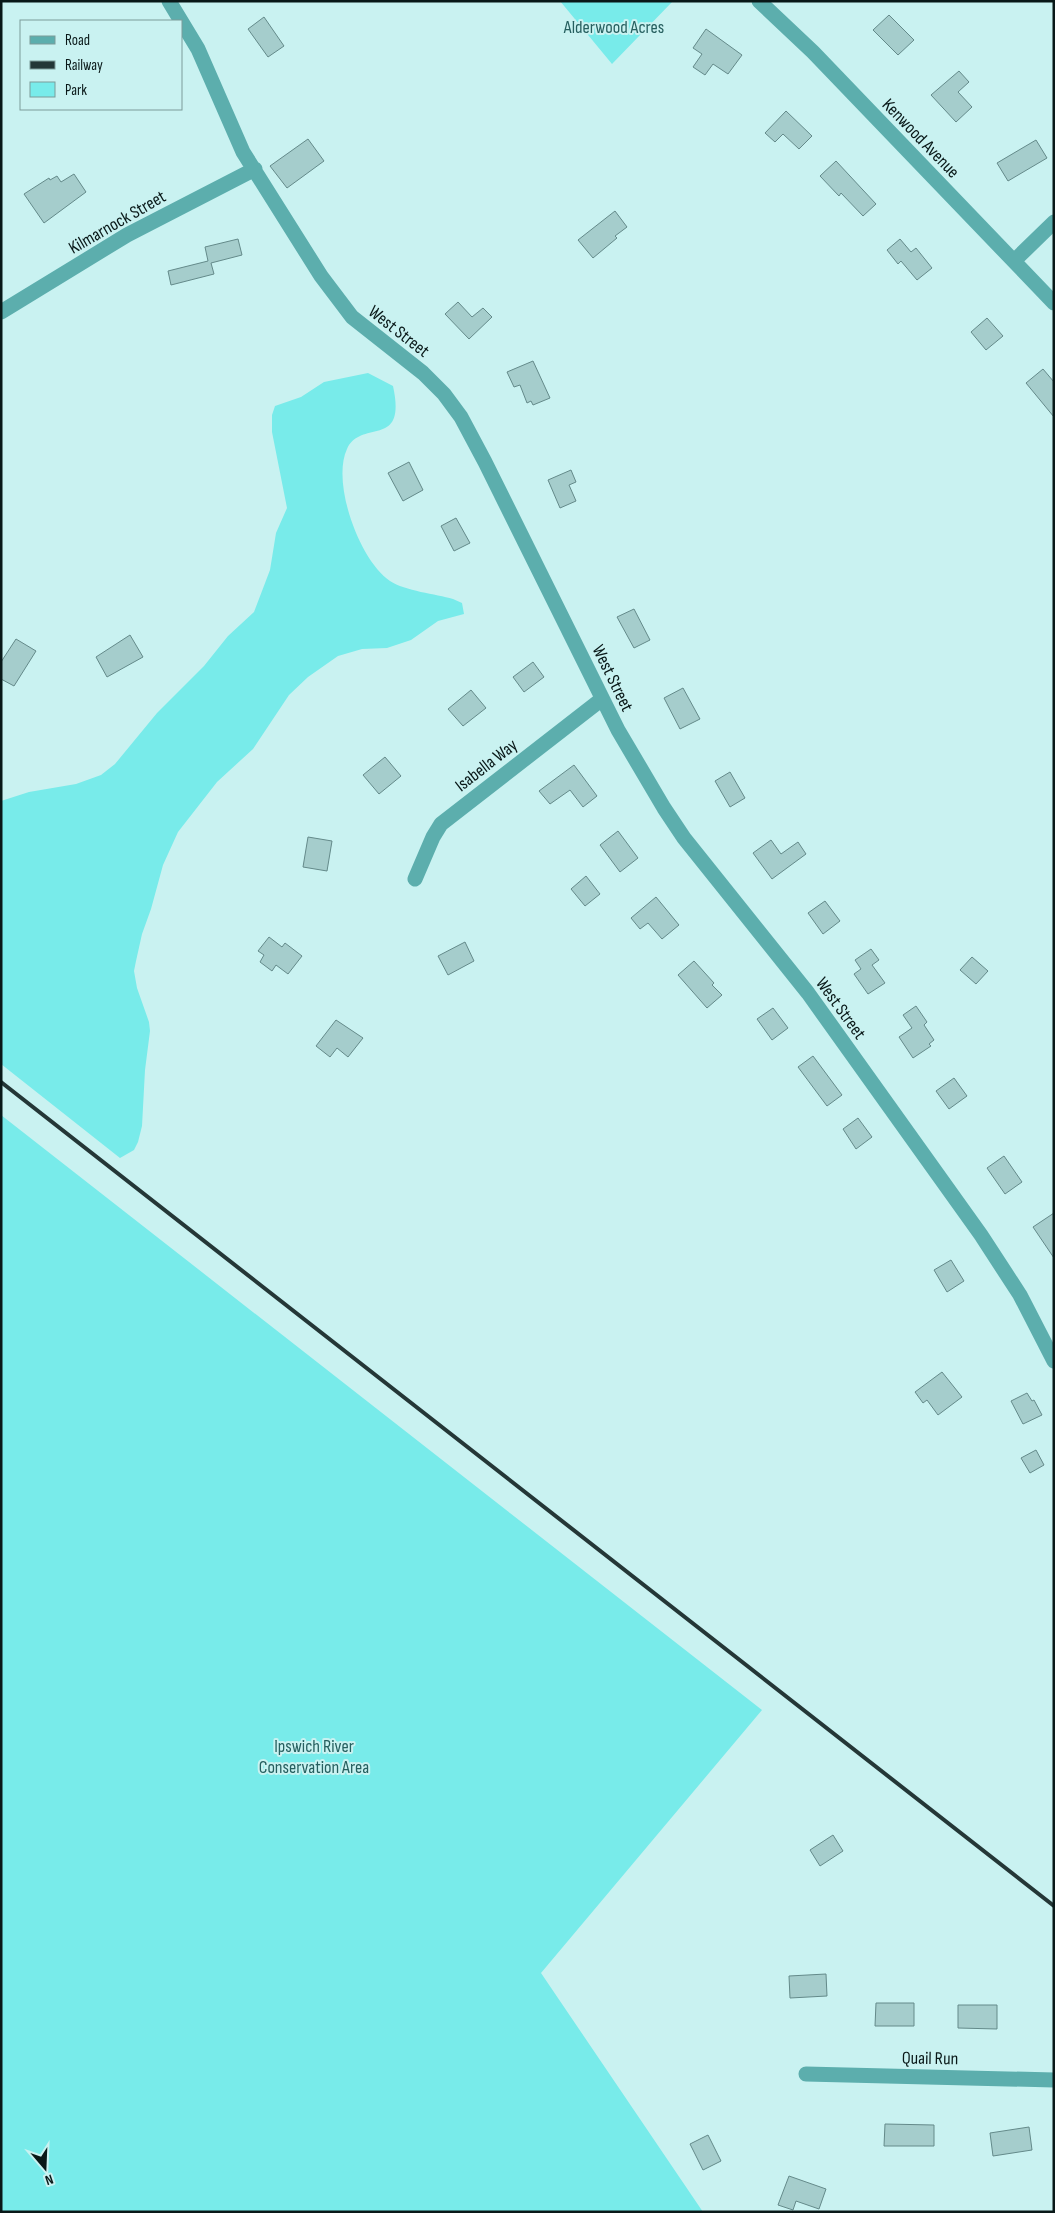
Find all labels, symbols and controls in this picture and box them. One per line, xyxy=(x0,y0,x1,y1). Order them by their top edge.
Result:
park label: Alderwood Acres xyxy=(563,17,664,38)
legend xyxy=(20,20,182,110)
text: Road xyxy=(65,31,90,50)
text: Railway xyxy=(65,56,103,75)
text: Park xyxy=(65,81,87,100)
street label: Kenwood Avenue xyxy=(878,94,964,182)
street label: Kilmarnock Street xyxy=(65,186,170,259)
street label: West Street xyxy=(364,301,434,362)
street label: West Street xyxy=(587,642,638,715)
street label: Isabella Way xyxy=(451,735,522,796)
street label: West Street xyxy=(811,973,870,1044)
park label: Ipswich River Conservation Area xyxy=(259,1736,369,1778)
street label: Quail Run xyxy=(902,2048,958,2069)
north arrow xyxy=(20,2143,70,2193)
text: N xyxy=(43,2171,55,2189)

